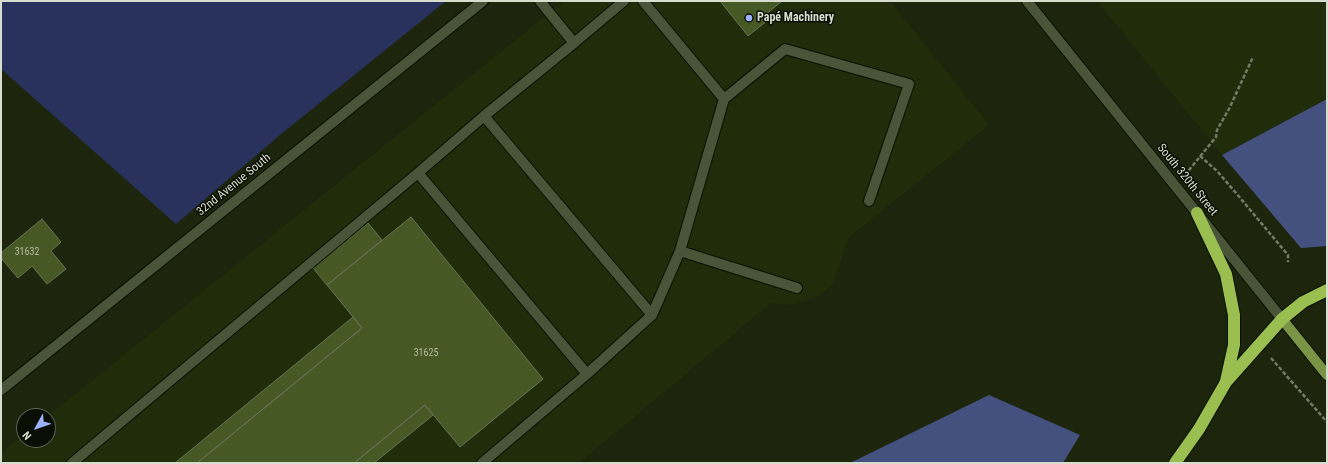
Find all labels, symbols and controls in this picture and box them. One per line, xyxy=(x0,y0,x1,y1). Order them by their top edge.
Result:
place label: Papé Machinery xyxy=(757,11,834,25)
marker: Papé Machinery xyxy=(744,13,754,23)
street label: South 320th Street xyxy=(1154,141,1220,219)
street label: 32nd Avenue South xyxy=(194,151,274,219)
house number: 31632 xyxy=(15,246,39,258)
house number: 31625 xyxy=(414,347,438,359)
north arrow xyxy=(16,408,56,448)
text: N xyxy=(20,429,34,442)

